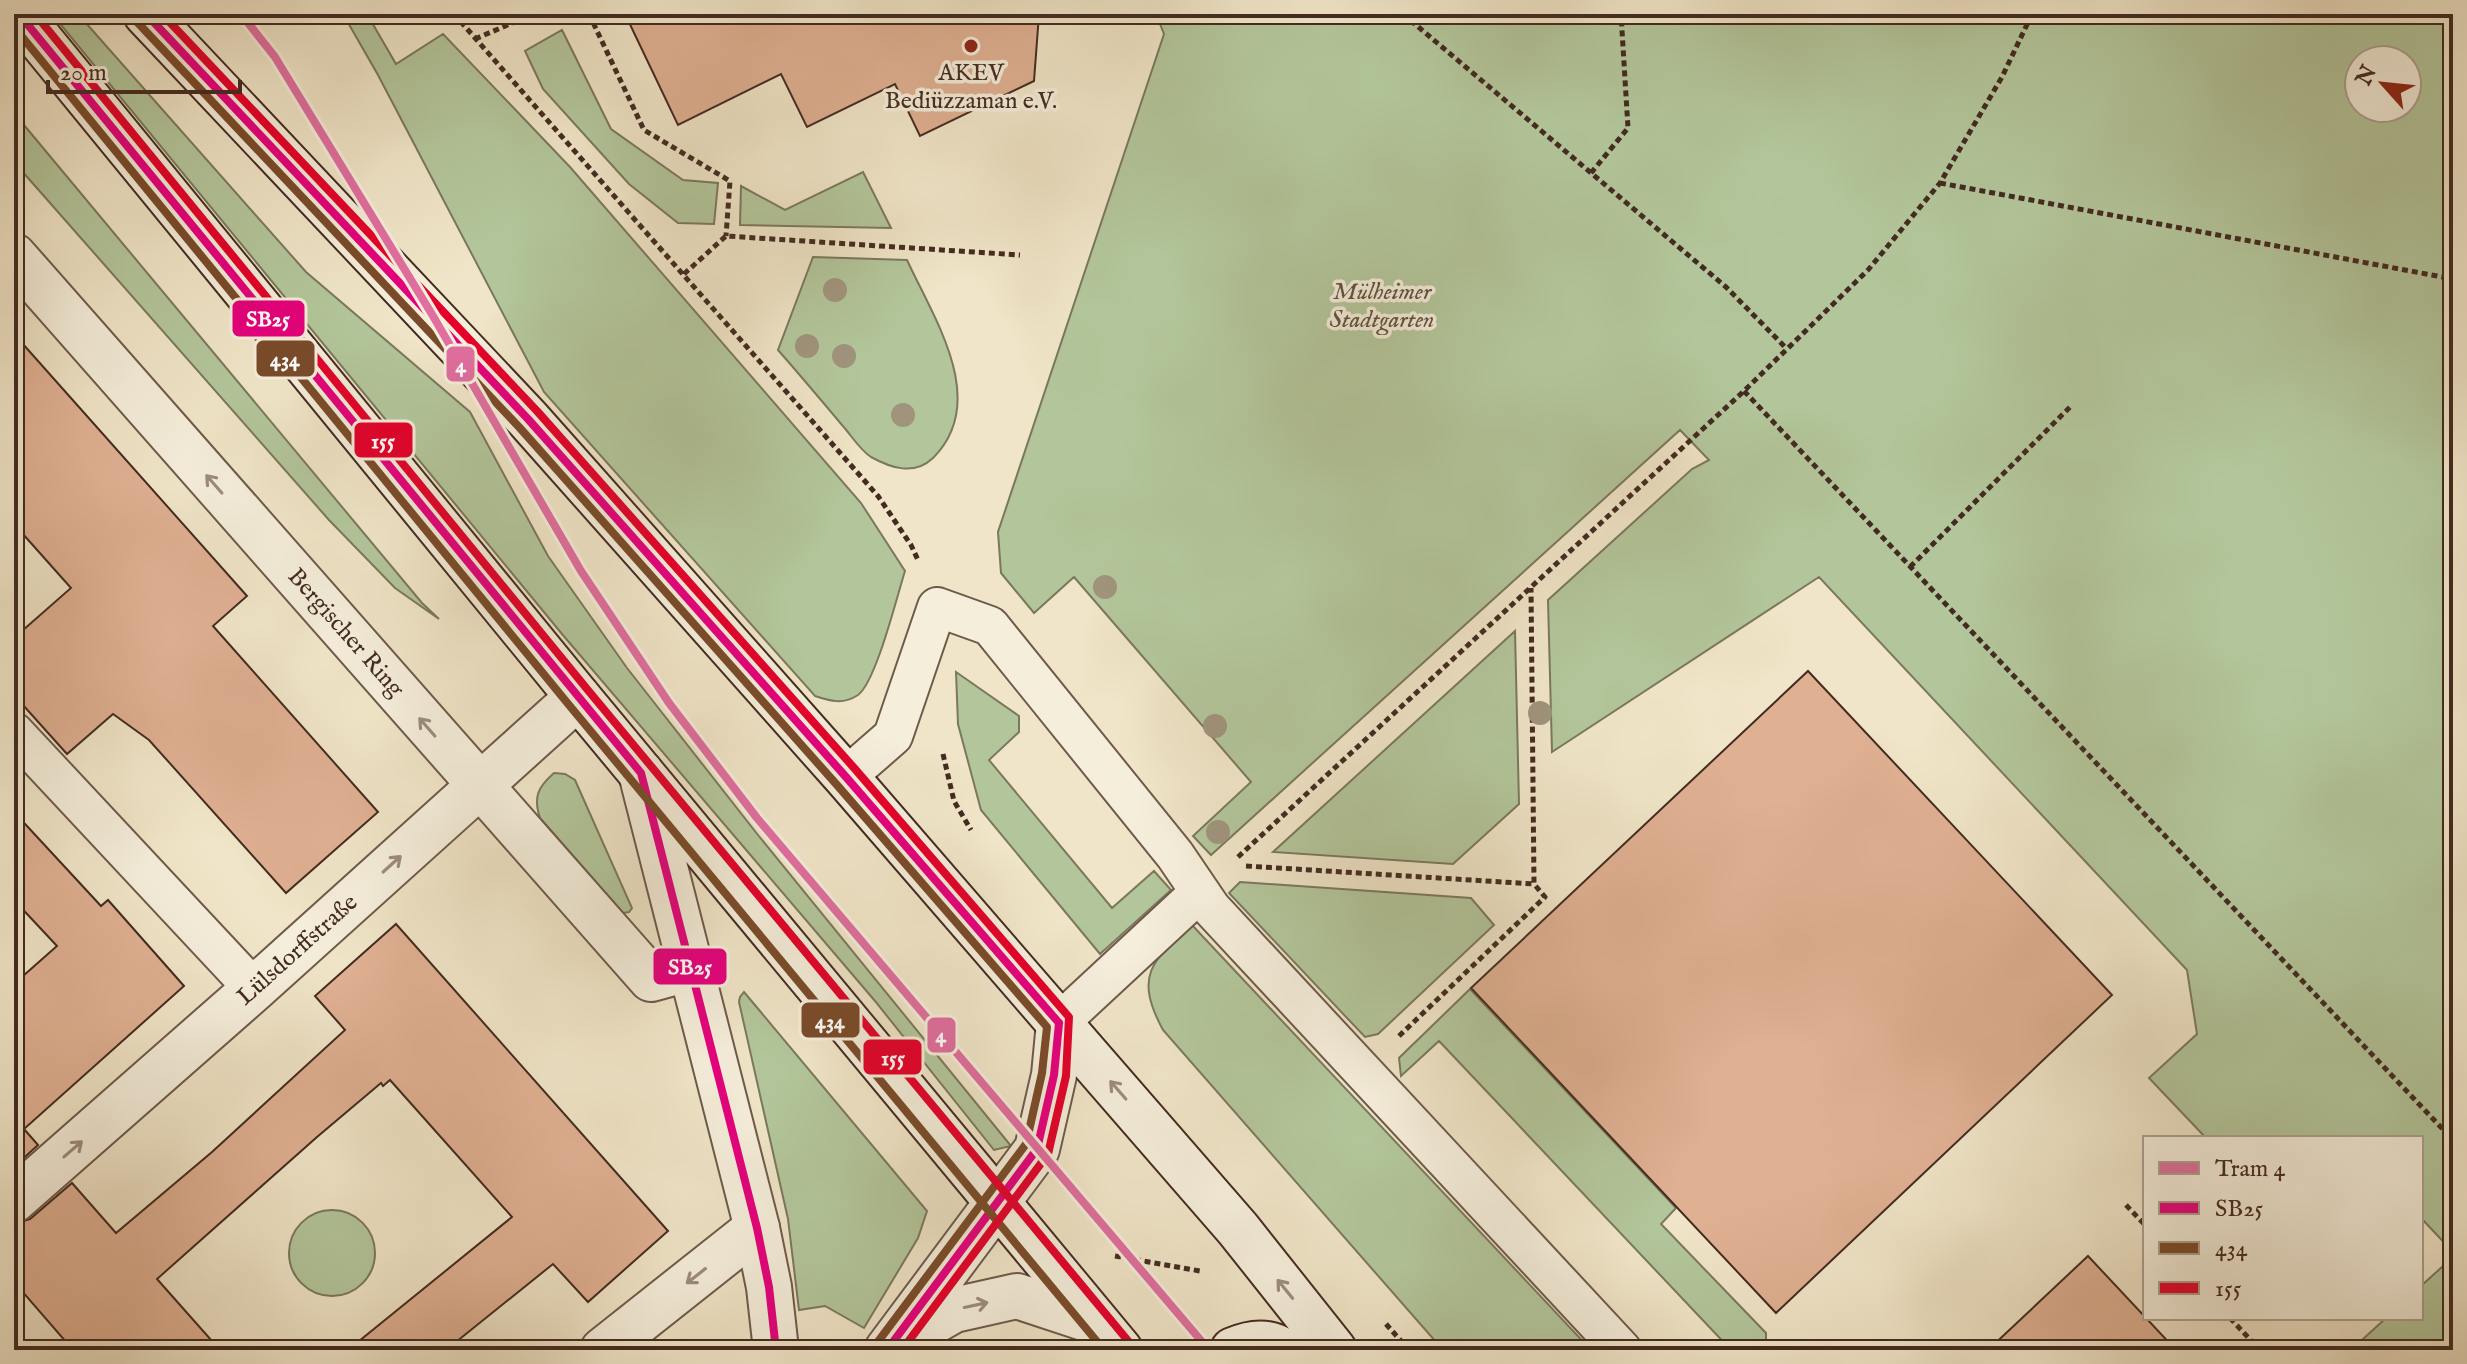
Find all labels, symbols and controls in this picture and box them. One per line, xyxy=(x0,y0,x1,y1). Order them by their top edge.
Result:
marker: AKEV Bediüzzaman e.V. xyxy=(962,37,980,55)
scale bar xyxy=(48,44,240,94)
north arrow xyxy=(2343,44,2423,124)
text: 20 m xyxy=(60,58,107,89)
place label: AKEV Bediüzzaman e.V. xyxy=(885,58,1057,117)
text: N xyxy=(2350,61,2384,92)
park label: Mülheimer Stadtgarten xyxy=(1330,277,1434,336)
line badge: SB25 xyxy=(231,299,306,338)
text: SB25 xyxy=(246,306,290,334)
line badge: 434 xyxy=(255,339,316,378)
line badge: 4 xyxy=(445,345,476,383)
text: 434 xyxy=(270,346,301,374)
text: 4 xyxy=(456,352,468,380)
line badge: 155 xyxy=(353,421,414,459)
text: 155 xyxy=(371,428,395,456)
one-way arrow xyxy=(205,474,223,494)
street label: Bergischer Ring xyxy=(281,562,412,704)
one-way arrow xyxy=(418,718,436,738)
one-way arrow xyxy=(382,855,402,874)
street label: Lülsdorffstraße xyxy=(230,887,364,1012)
line badge: SB25 xyxy=(652,947,728,986)
text: SB25 xyxy=(668,954,712,982)
line badge: 434 xyxy=(800,1001,861,1039)
text: 434 xyxy=(815,1008,846,1036)
line badge: 4 xyxy=(926,1016,957,1054)
text: 4 xyxy=(936,1022,948,1050)
line badge: 155 xyxy=(862,1038,923,1076)
text: 155 xyxy=(881,1045,905,1073)
one-way arrow xyxy=(1109,1081,1127,1101)
legend xyxy=(2143,1136,2423,1320)
one-way arrow xyxy=(62,1140,82,1158)
text: Tram 4 xyxy=(2215,1154,2286,1185)
text: SB25 xyxy=(2215,1194,2263,1225)
text: 434 xyxy=(2215,1234,2248,1265)
one-way arrow xyxy=(686,1268,707,1285)
text: 155 xyxy=(2215,1274,2242,1305)
one-way arrow xyxy=(1277,1279,1294,1300)
one-way arrow xyxy=(963,1297,988,1312)

